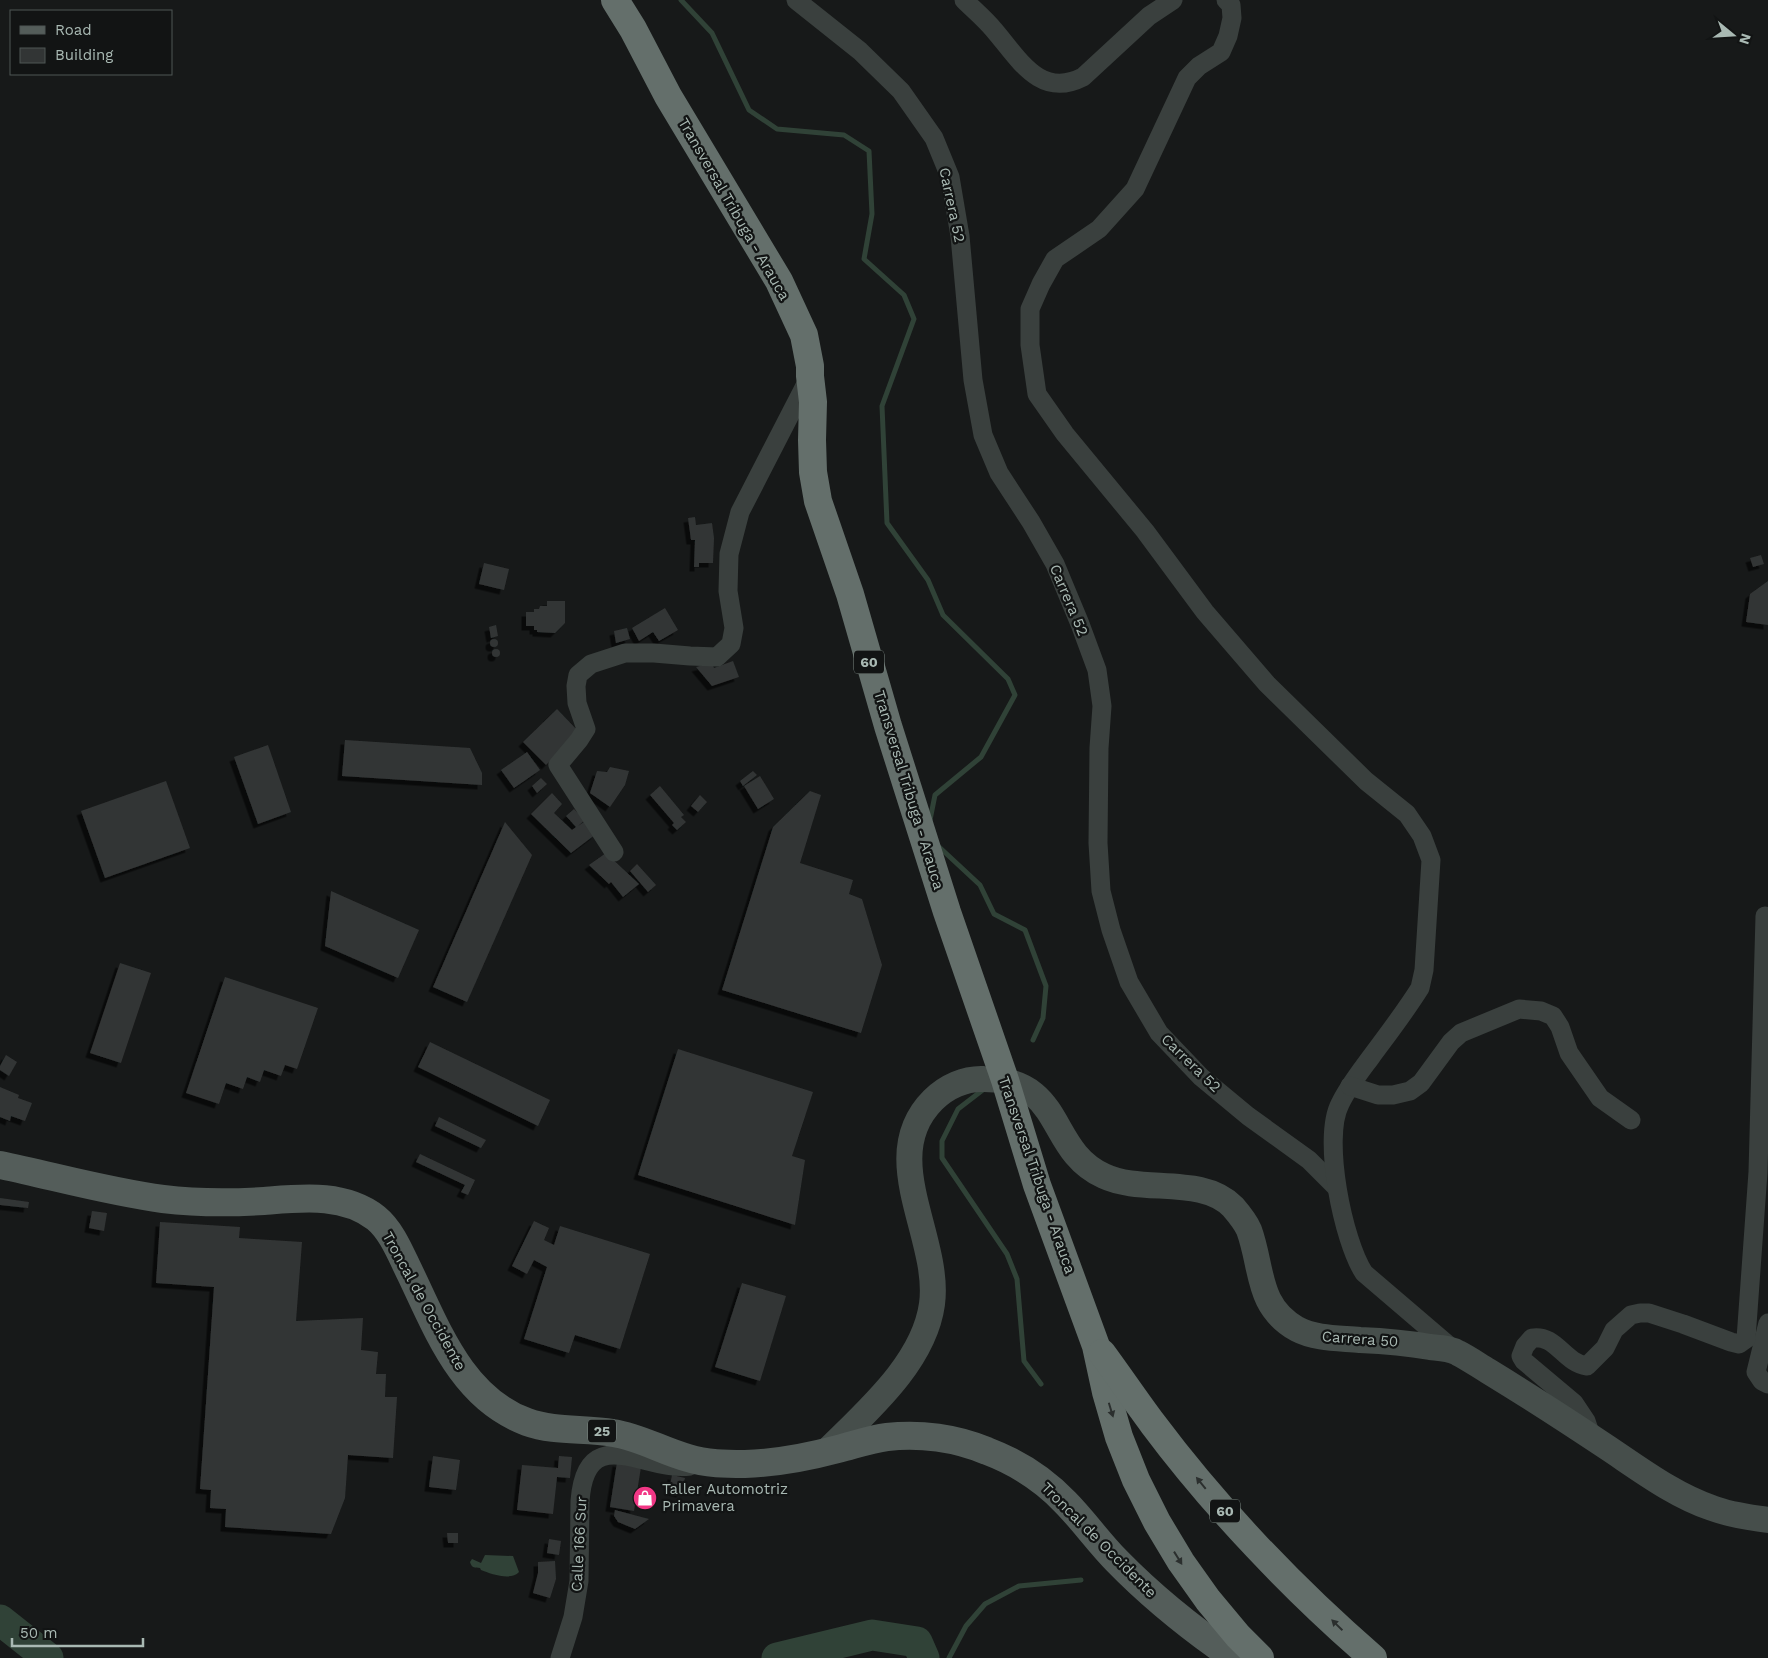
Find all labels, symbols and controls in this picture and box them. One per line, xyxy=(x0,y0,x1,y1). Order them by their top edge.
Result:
legend xyxy=(10,10,172,75)
north arrow xyxy=(1708,10,1758,60)
text: Road xyxy=(55,21,92,39)
text: N xyxy=(1736,32,1755,46)
text: Building xyxy=(55,46,113,64)
street label: Transversal Tribuga - Arauca xyxy=(674,115,794,304)
street label: Carrera 52 xyxy=(935,166,969,244)
street label: Carrera 52 xyxy=(1046,561,1092,639)
road number: 60 xyxy=(854,650,884,674)
street label: Transversal Tribuga - Arauca xyxy=(870,688,948,892)
street label: Carrera 52 xyxy=(1157,1030,1225,1096)
street label: Transversal Tribuga - Arauca xyxy=(995,1074,1079,1277)
street label: Troncal de Occidente xyxy=(378,1229,470,1373)
street label: Carrera 50 xyxy=(1321,1327,1399,1351)
one-way arrow xyxy=(1108,1403,1116,1418)
road number: 25 xyxy=(588,1420,616,1442)
one-way arrow xyxy=(1196,1476,1207,1489)
street label: Troncal de Occidente xyxy=(1038,1479,1160,1601)
place label: Taller Automotriz Primavera xyxy=(662,1480,788,1515)
shop icon: Taller Automotriz Primavera xyxy=(632,1485,658,1511)
street label: Calle 166 Sur xyxy=(568,1496,590,1592)
road number: 60 xyxy=(1210,1500,1240,1522)
one-way arrow xyxy=(1174,1551,1183,1564)
scale bar xyxy=(12,1616,144,1648)
one-way arrow xyxy=(1332,1620,1344,1632)
text: 50 m xyxy=(20,1624,57,1642)

